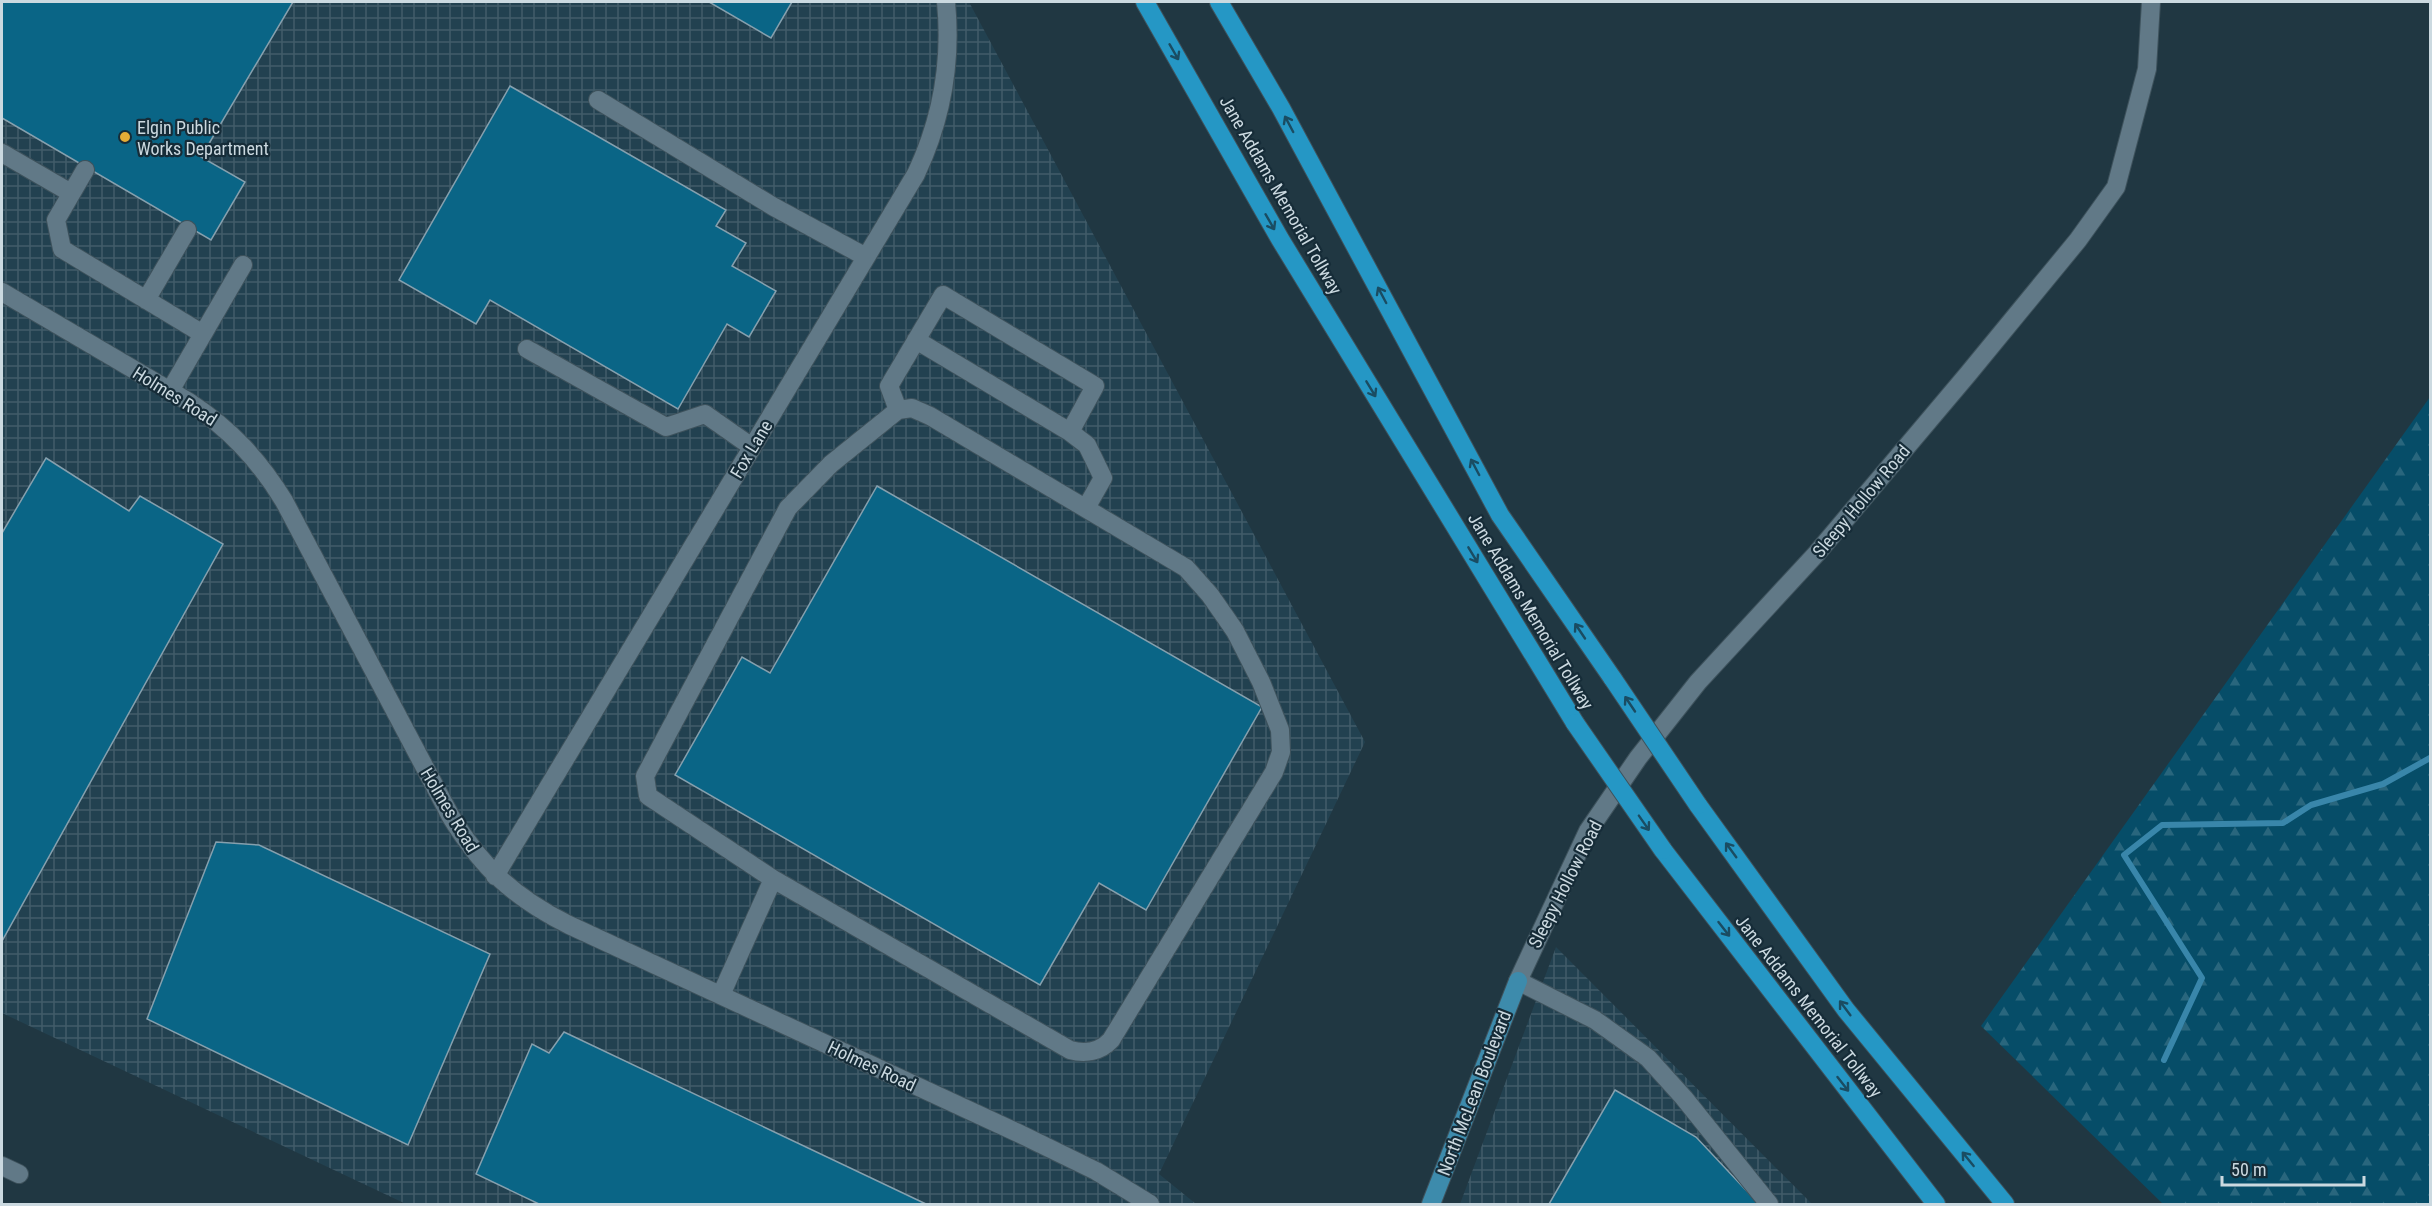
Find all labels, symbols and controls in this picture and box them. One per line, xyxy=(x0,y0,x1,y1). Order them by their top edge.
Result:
one-way arrow xyxy=(1169,43,1180,61)
street label: Jane Addams Memorial Tollway xyxy=(1216,92,1347,298)
one-way arrow xyxy=(1283,116,1295,133)
place label: Elgin Public Works Department xyxy=(137,117,269,159)
marker: Elgin Public Works Department xyxy=(118,130,132,144)
one-way arrow xyxy=(1265,213,1277,230)
one-way arrow xyxy=(1376,287,1387,305)
street label: Holmes Road xyxy=(129,362,221,430)
one-way arrow xyxy=(1366,380,1378,397)
street label: Fox Lane xyxy=(726,416,776,482)
street label: Sleepy Hollow Road xyxy=(1808,441,1914,561)
one-way arrow xyxy=(1469,459,1481,476)
street label: Jane Addams Memorial Tollway xyxy=(1464,509,1598,714)
one-way arrow xyxy=(1467,546,1479,563)
one-way arrow xyxy=(1574,623,1586,640)
one-way arrow xyxy=(1623,696,1636,713)
street label: Holmes Road xyxy=(417,764,483,856)
one-way arrow xyxy=(1638,814,1650,831)
street label: Sleepy Hollow Road xyxy=(1524,817,1606,951)
one-way arrow xyxy=(1724,842,1737,858)
street label: Jane Addams Memorial Tollway xyxy=(1731,911,1887,1102)
one-way arrow xyxy=(1718,921,1730,937)
one-way arrow xyxy=(1839,1000,1852,1016)
street label: North McLean Boulevard xyxy=(1433,1007,1515,1179)
street label: Holmes Road xyxy=(825,1036,919,1096)
one-way arrow xyxy=(1837,1076,1850,1092)
scale bar xyxy=(2222,1149,2364,1187)
one-way arrow xyxy=(1961,1152,1975,1167)
text: 50 m xyxy=(2231,1159,2266,1180)

